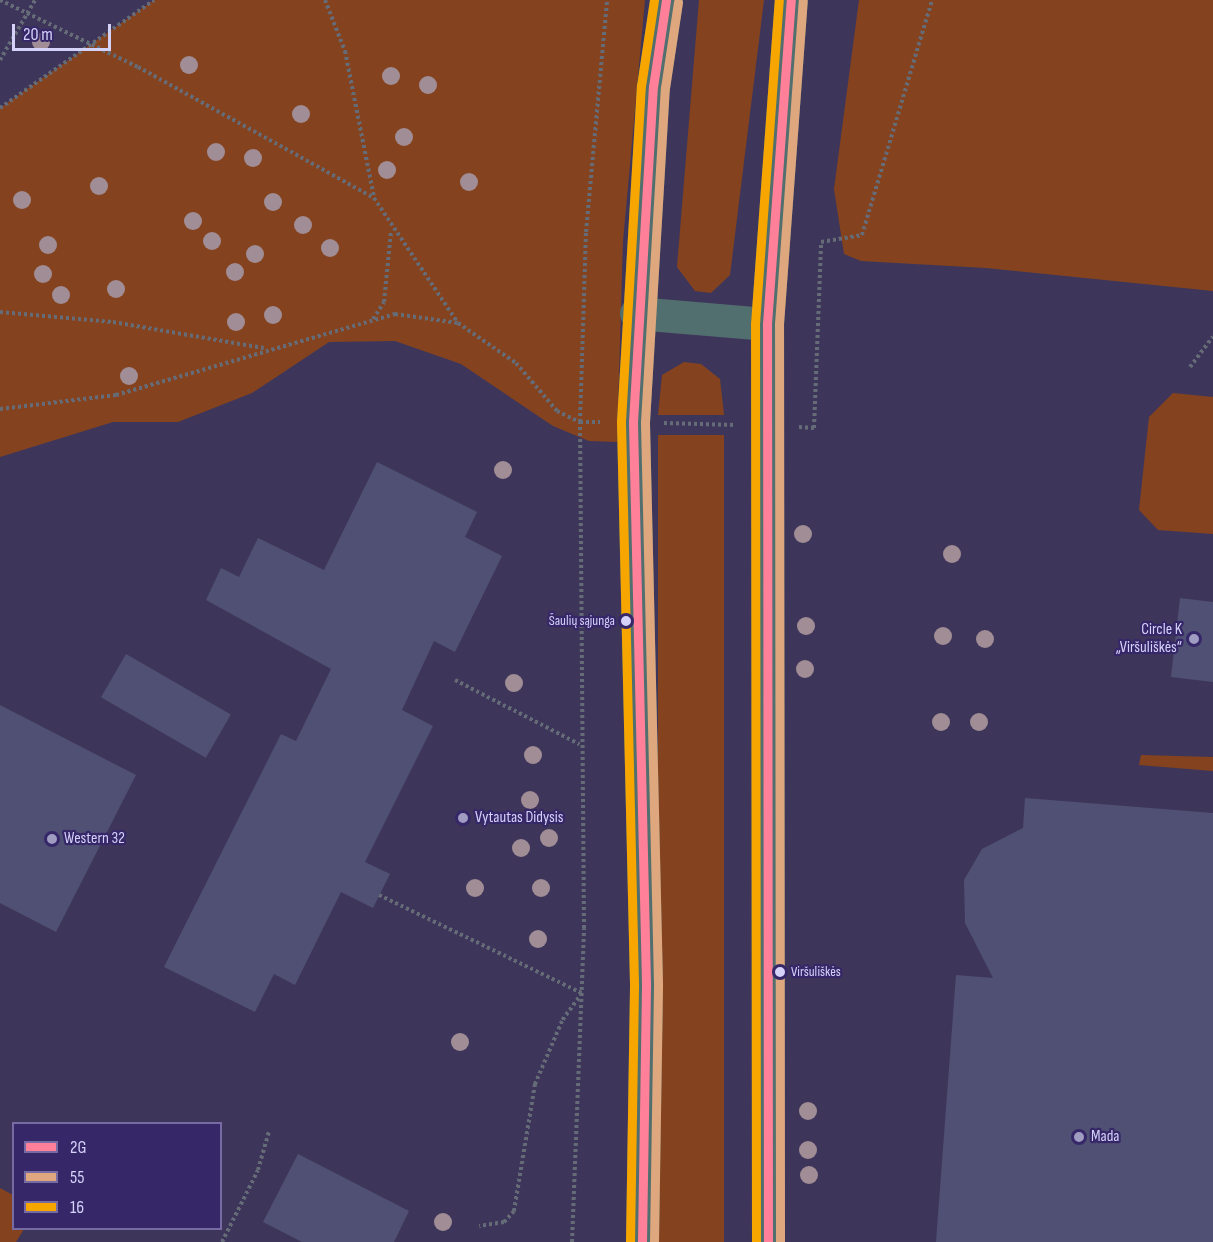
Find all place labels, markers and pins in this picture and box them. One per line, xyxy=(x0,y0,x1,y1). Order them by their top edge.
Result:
place label: Šaulių sąjunga xyxy=(549,613,615,629)
marker: Šaulių sąjunga xyxy=(620,615,632,627)
place label: Circle K „Viršuliškės“ xyxy=(1116,620,1182,658)
marker: Circle K „Viršuliškės“ xyxy=(1187,632,1201,646)
place label: Vytautas Didysis xyxy=(475,808,564,828)
marker: Vytautas Didysis xyxy=(456,811,470,825)
place label: Western 32 xyxy=(64,829,125,849)
marker: Western 32 xyxy=(45,832,59,846)
place label: Viršuliškės xyxy=(791,964,841,980)
marker: Viršuliškės xyxy=(774,966,786,978)
place label: Mada xyxy=(1091,1127,1119,1147)
marker: Mada xyxy=(1072,1130,1086,1144)

